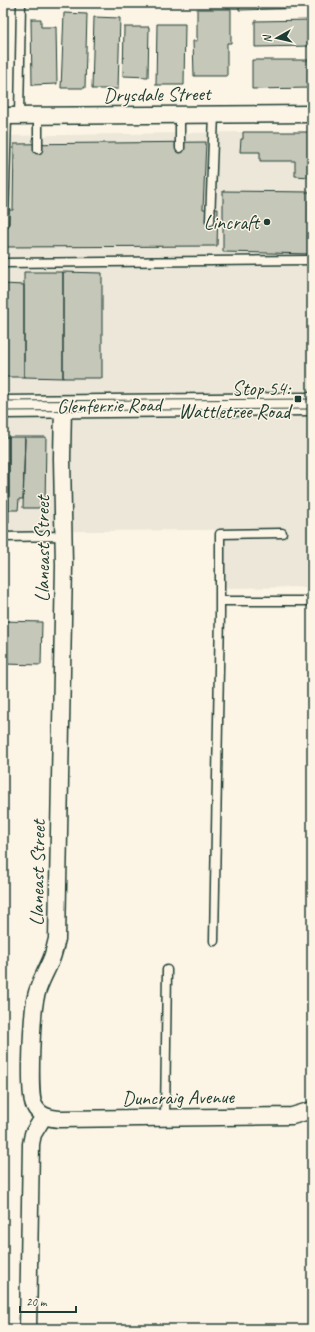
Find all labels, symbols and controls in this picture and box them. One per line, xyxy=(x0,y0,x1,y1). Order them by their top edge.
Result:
north arrow xyxy=(257,18,297,58)
text: N xyxy=(259,33,275,44)
street label: Drysdale Street xyxy=(103,81,213,108)
place label: Lincraft xyxy=(204,210,261,235)
marker: Lincraft xyxy=(262,217,272,227)
place label: Stop 54: Wattletree Road xyxy=(178,376,293,424)
street label: Glenferrie Road xyxy=(57,392,164,419)
marker: Stop 54: Wattletree Road xyxy=(293,394,303,404)
street label: Llaneast Street xyxy=(30,494,55,602)
street label: Llaneast Street xyxy=(24,817,51,926)
street label: Duncraig Avenue xyxy=(122,1084,236,1111)
scale bar xyxy=(20,1288,76,1314)
text: 20 m xyxy=(26,1294,48,1310)

